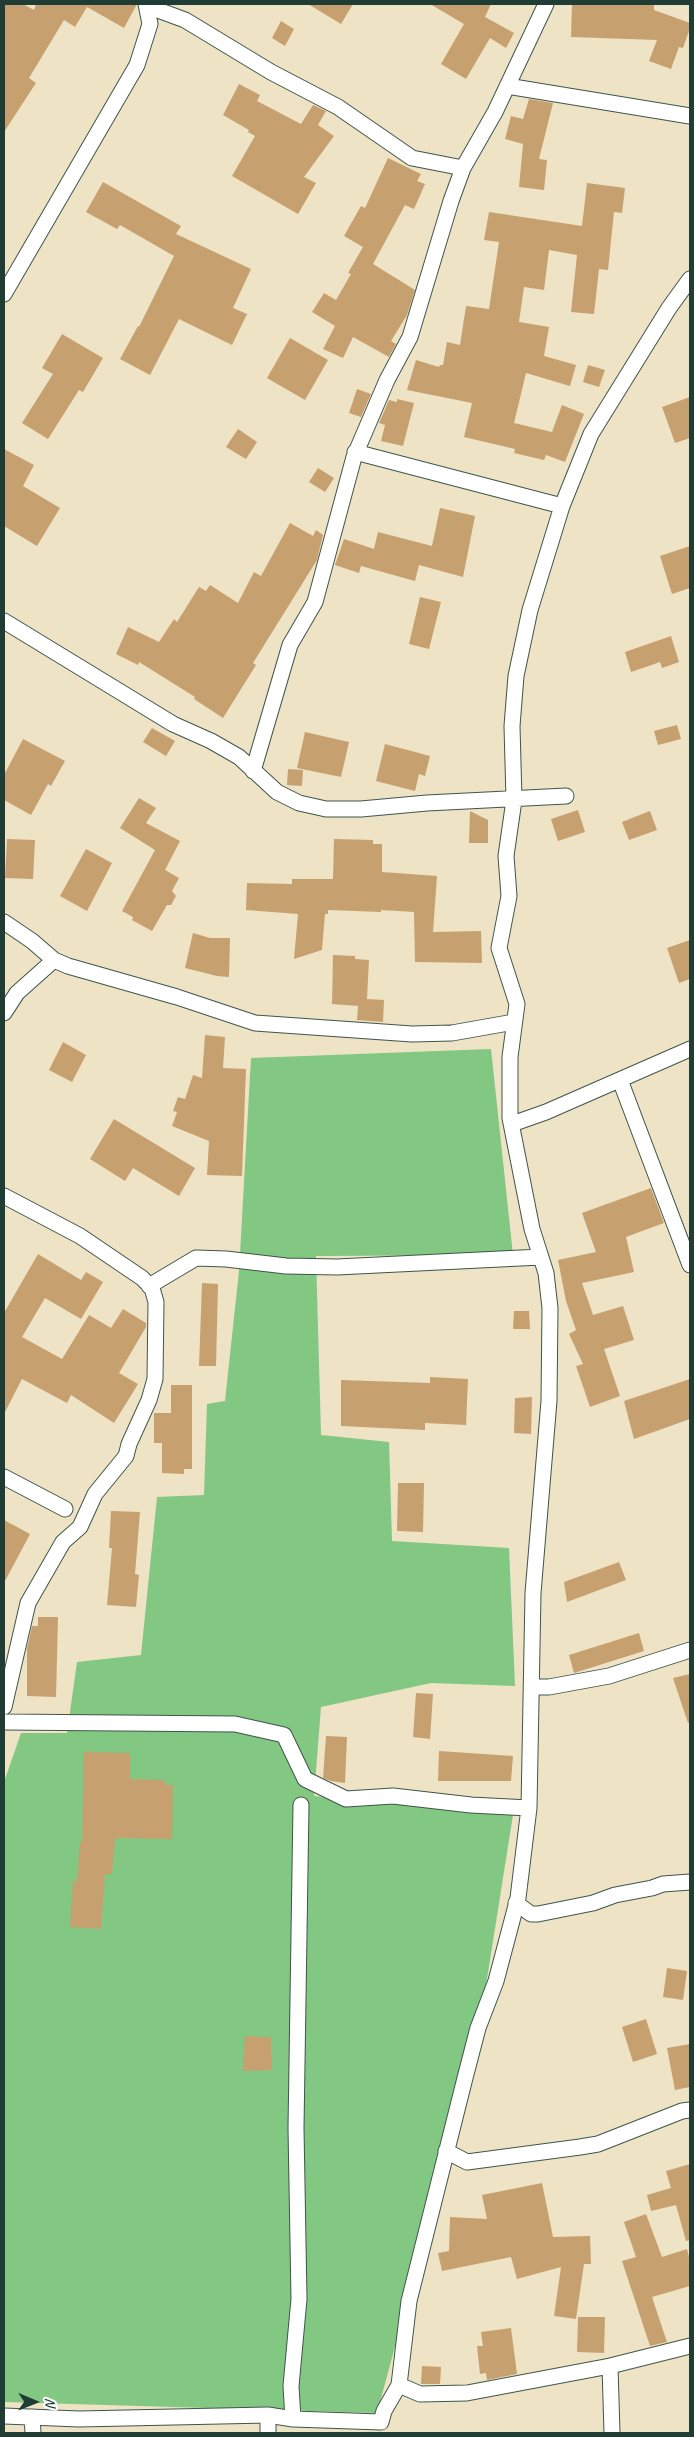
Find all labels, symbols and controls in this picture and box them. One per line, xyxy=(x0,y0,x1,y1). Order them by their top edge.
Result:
north arrow xyxy=(10,2377,60,2427)
text: N xyxy=(42,2398,59,2407)

